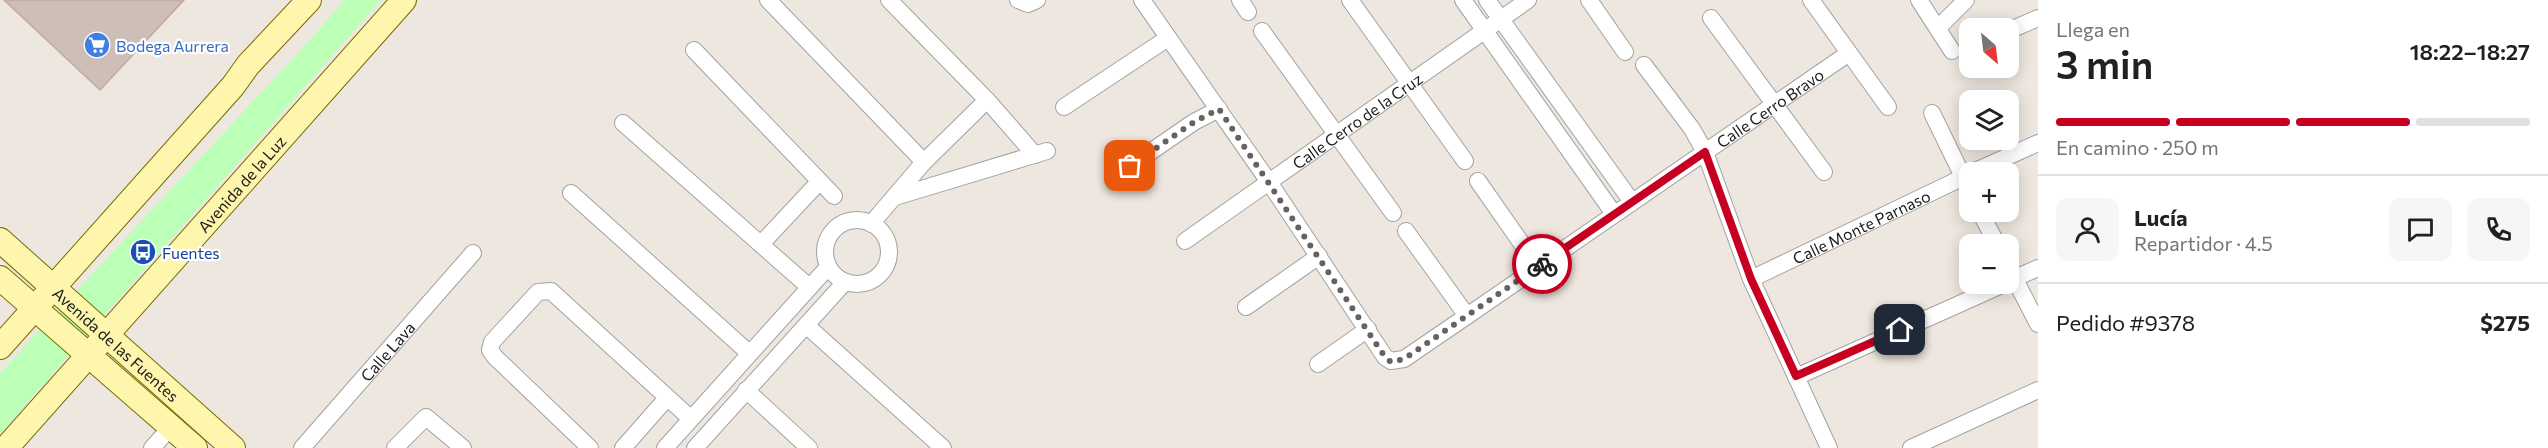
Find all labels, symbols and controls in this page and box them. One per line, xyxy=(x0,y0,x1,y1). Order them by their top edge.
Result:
text: Llega en xyxy=(2056,17,2130,41)
north arrow xyxy=(1959,18,2019,78)
map controls xyxy=(1959,18,2019,294)
supermarket icon: Bodega Aurrera xyxy=(82,30,112,60)
place label: Bodega Aurrera xyxy=(116,36,229,55)
text: 18:22–18:27 xyxy=(2410,38,2530,65)
text: 3 min xyxy=(2056,39,2153,87)
street label: Calle Cerro Bravo xyxy=(1712,64,1827,151)
street label: Calle Cerro de la Cruz xyxy=(1288,68,1425,172)
button: layers xyxy=(1959,90,2019,150)
street label: Avenida de la Luz xyxy=(193,131,289,236)
text: En camino · 250 m xyxy=(2056,135,2219,159)
pin xyxy=(1104,140,1155,191)
icon: bag xyxy=(1113,149,1146,182)
button: + xyxy=(1959,162,2019,222)
street label: Calle Monte Parnaso xyxy=(1789,185,1933,267)
button: person xyxy=(2056,198,2119,261)
button: chat xyxy=(2389,198,2452,261)
button: phone xyxy=(2467,198,2530,261)
text: Lucía xyxy=(2134,204,2188,231)
text: Repartidor · 4.5 xyxy=(2134,231,2273,255)
courier xyxy=(1512,234,1572,294)
button: − xyxy=(1959,234,2019,294)
bus stop icon: Fuentes xyxy=(128,237,158,267)
place label: Fuentes xyxy=(162,243,220,262)
icon: bike xyxy=(1526,248,1559,281)
street label: Avenida de las Fuentes xyxy=(50,283,183,405)
pin xyxy=(1874,304,1925,355)
text: Pedido #9378 xyxy=(2056,309,2195,336)
text: $275 xyxy=(2480,309,2530,336)
icon: home xyxy=(1883,313,1916,346)
street label: Calle Lava xyxy=(356,317,418,385)

